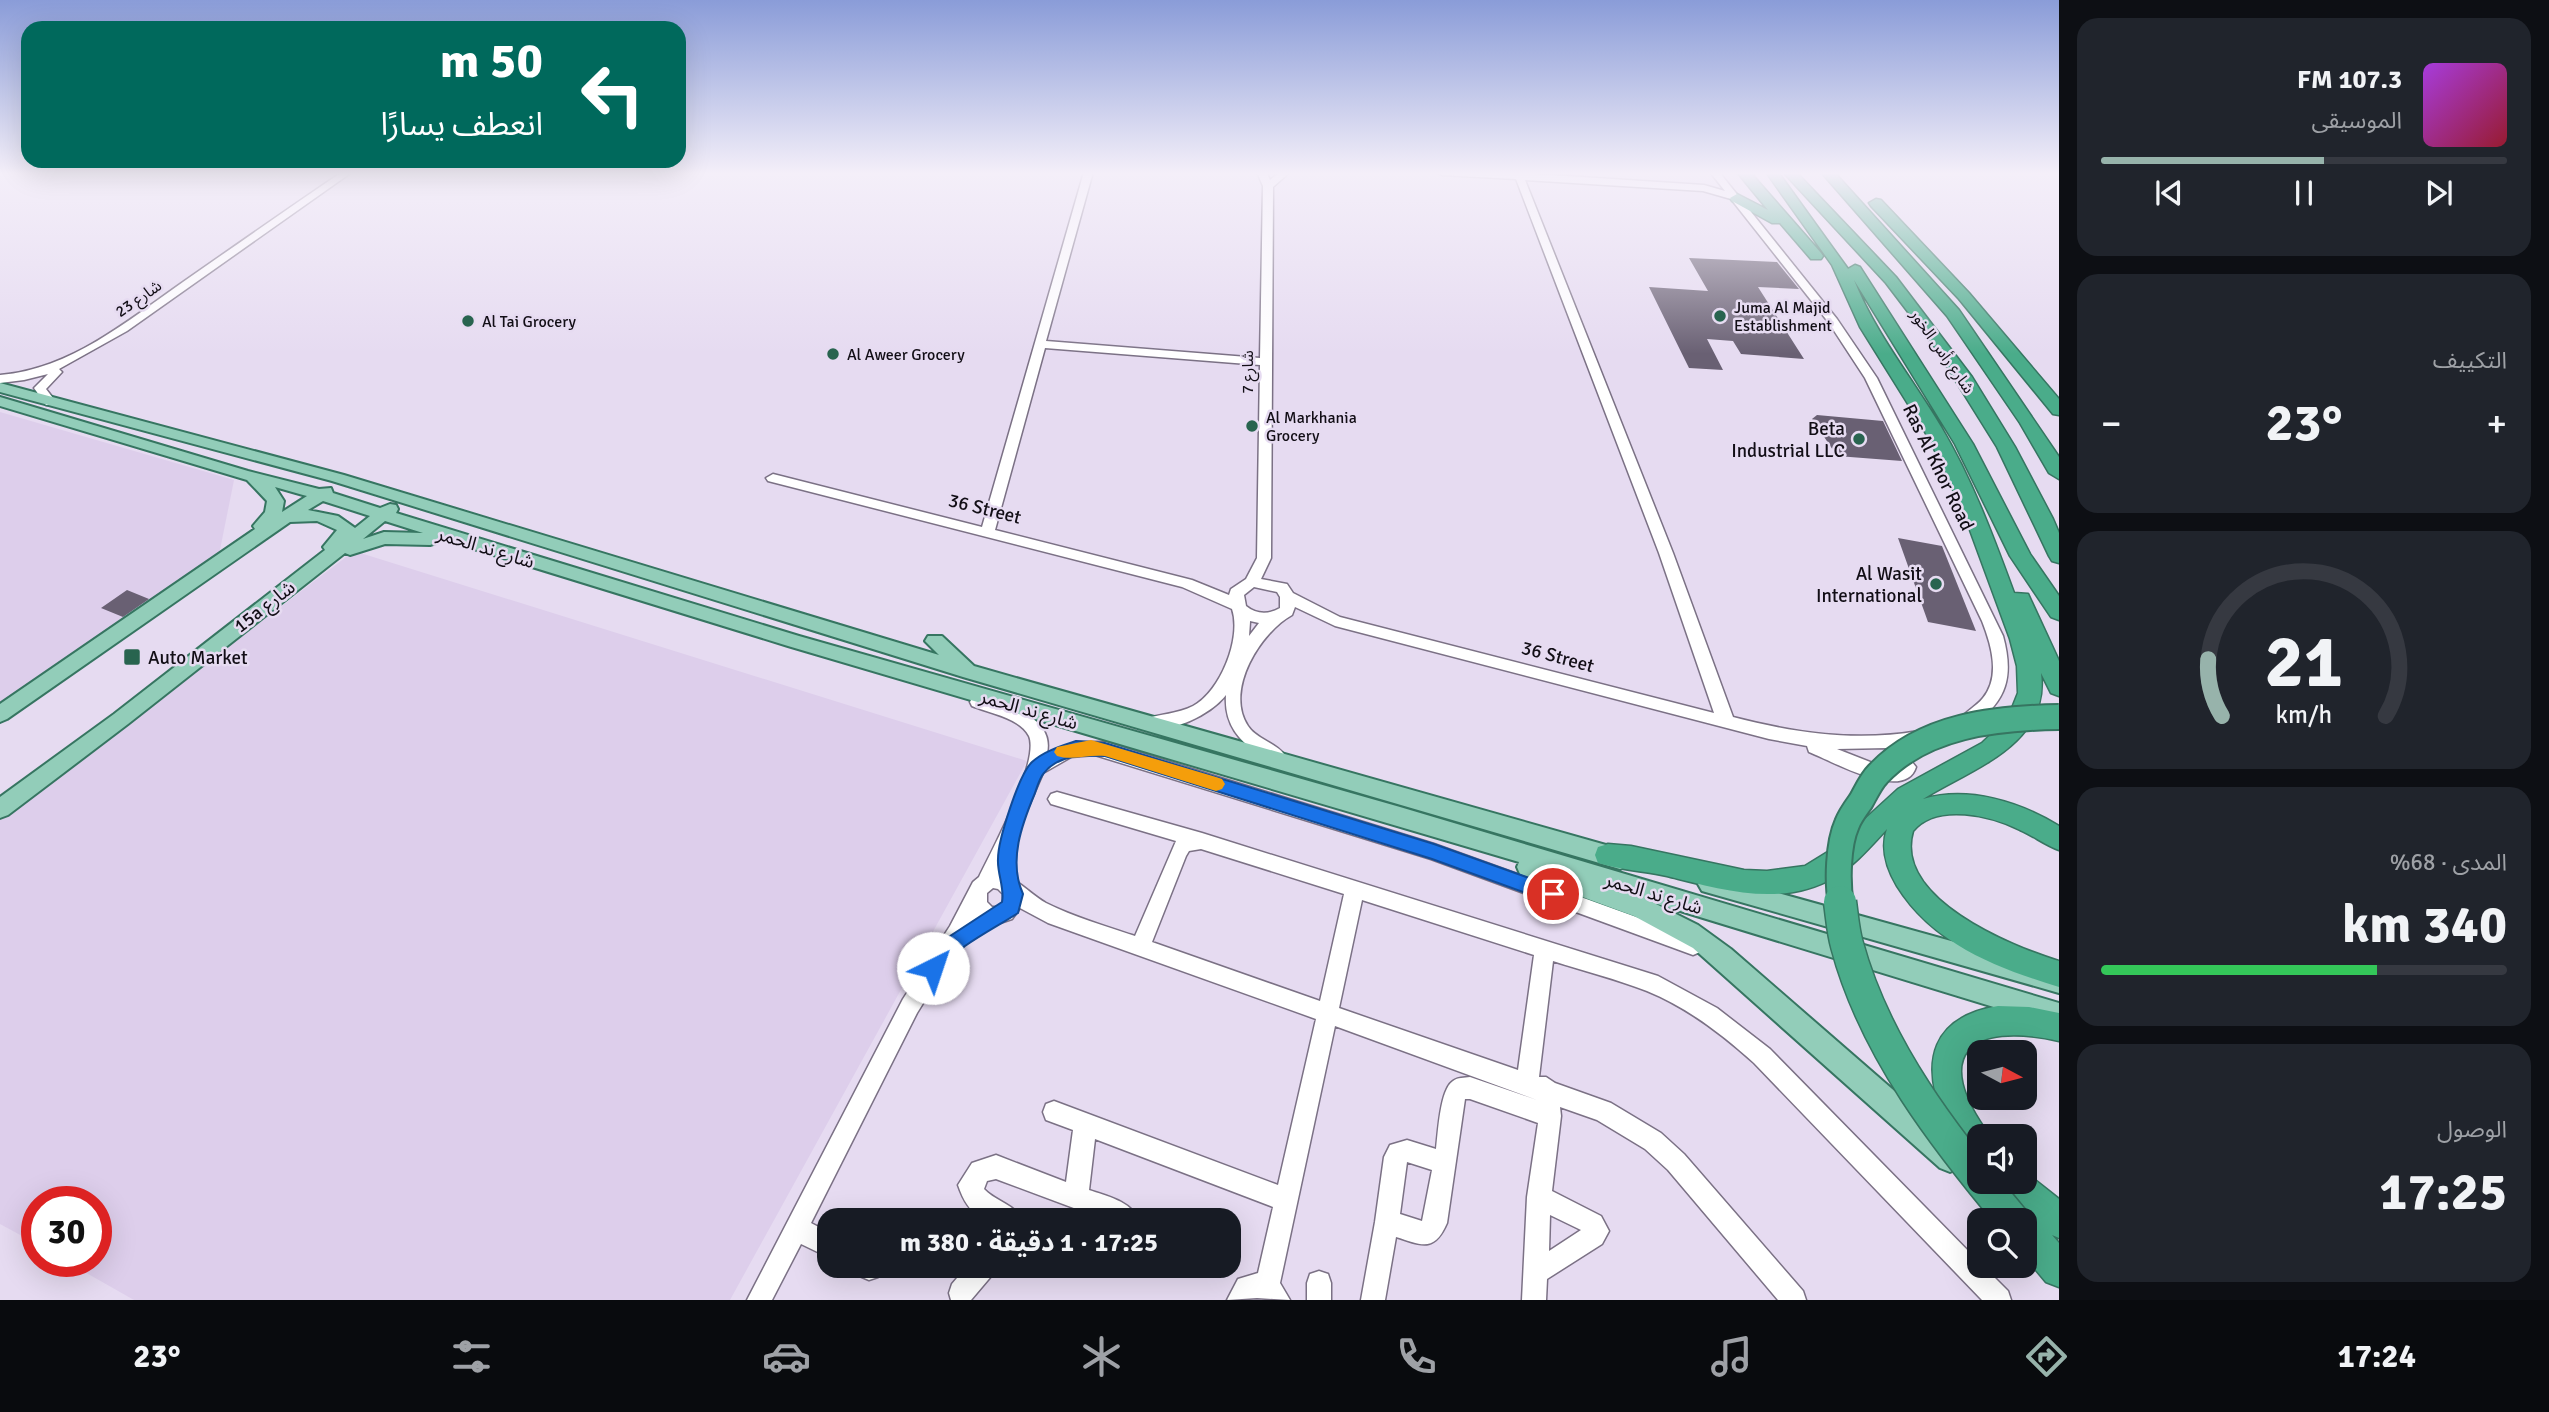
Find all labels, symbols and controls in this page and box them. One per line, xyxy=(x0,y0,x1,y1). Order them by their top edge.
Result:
text: 50 m xyxy=(440,31,543,91)
icon: left xyxy=(567,49,658,140)
text: 107.3 FM xyxy=(2297,64,2402,96)
text: انعطف يسارًا xyxy=(381,105,543,144)
text: الموسيقى xyxy=(2311,106,2402,135)
icon: previous xyxy=(2150,174,2188,212)
icon: pause xyxy=(2285,174,2323,212)
icon: next xyxy=(2420,174,2458,212)
street label: شارع 23 xyxy=(112,276,167,324)
place label: Juma Al Majid Establishment xyxy=(1734,298,1832,336)
street label: شارع رأس الخور xyxy=(1904,305,1979,399)
marker: Juma Al Majid Establishment xyxy=(1712,308,1728,324)
place label: Al Tai Grocery xyxy=(482,312,576,332)
marker: Al Tai Grocery xyxy=(460,313,476,329)
place label: Al Aweer Grocery xyxy=(847,345,965,365)
marker: Al Aweer Grocery xyxy=(825,346,841,362)
text: التكييف xyxy=(2433,346,2507,375)
street label: شارع 7 xyxy=(1238,350,1260,394)
text: 23° xyxy=(2266,391,2342,455)
street label: Ras Al Khor Road xyxy=(1897,400,1979,535)
text: − xyxy=(2101,400,2122,447)
text: + xyxy=(2486,400,2507,447)
place label: Al Markhania Grocery xyxy=(1266,408,1357,446)
place label: Beta Industrial LLC xyxy=(1731,417,1845,463)
marker: Al Markhania Grocery xyxy=(1244,418,1260,434)
marker: Beta Industrial LLC xyxy=(1851,431,1867,447)
street label: 36 Street xyxy=(946,488,1024,530)
street label: شارع ند الحمر xyxy=(433,521,537,575)
place label: Al Wasit International xyxy=(1816,562,1922,608)
street label: 15a شارع xyxy=(229,575,301,639)
marker: Al Wasit International xyxy=(1928,576,1944,592)
text: 21 xyxy=(2265,618,2343,707)
street label: 36 Street xyxy=(1519,636,1597,678)
place label: Auto Market xyxy=(148,646,248,670)
marker: Auto Market xyxy=(122,647,142,667)
street label: شارع ند الحمر xyxy=(976,684,1080,736)
text: km/h xyxy=(2276,699,2332,730)
text: المدى · 68% xyxy=(2390,848,2507,877)
pin xyxy=(1523,864,1583,924)
street label: شارع ند الحمر xyxy=(1601,867,1705,921)
icon: arrive xyxy=(1534,875,1572,913)
text: 340 km xyxy=(2342,893,2507,957)
position arrow xyxy=(896,931,970,1005)
north arrow xyxy=(1967,1040,2037,1110)
map controls xyxy=(1967,1040,2037,1278)
text: الوصول xyxy=(2437,1115,2507,1144)
button: sound xyxy=(1967,1124,2037,1194)
text: 17:25 xyxy=(2379,1160,2507,1224)
speed limit sign: 30 xyxy=(21,1186,112,1277)
button: search xyxy=(1967,1208,2037,1278)
text: 17:25 · 1 دقيقة · 380 m xyxy=(900,1227,1158,1259)
icon: filters xyxy=(447,1332,496,1381)
icon: car xyxy=(762,1332,811,1381)
icon: climate xyxy=(1077,1332,1126,1381)
icon: phone xyxy=(1392,1332,1441,1381)
icon: music xyxy=(1707,1332,1756,1381)
icon: directions xyxy=(2022,1332,2071,1381)
text: 23° xyxy=(133,1337,181,1376)
text: 17:24 xyxy=(2337,1337,2416,1376)

